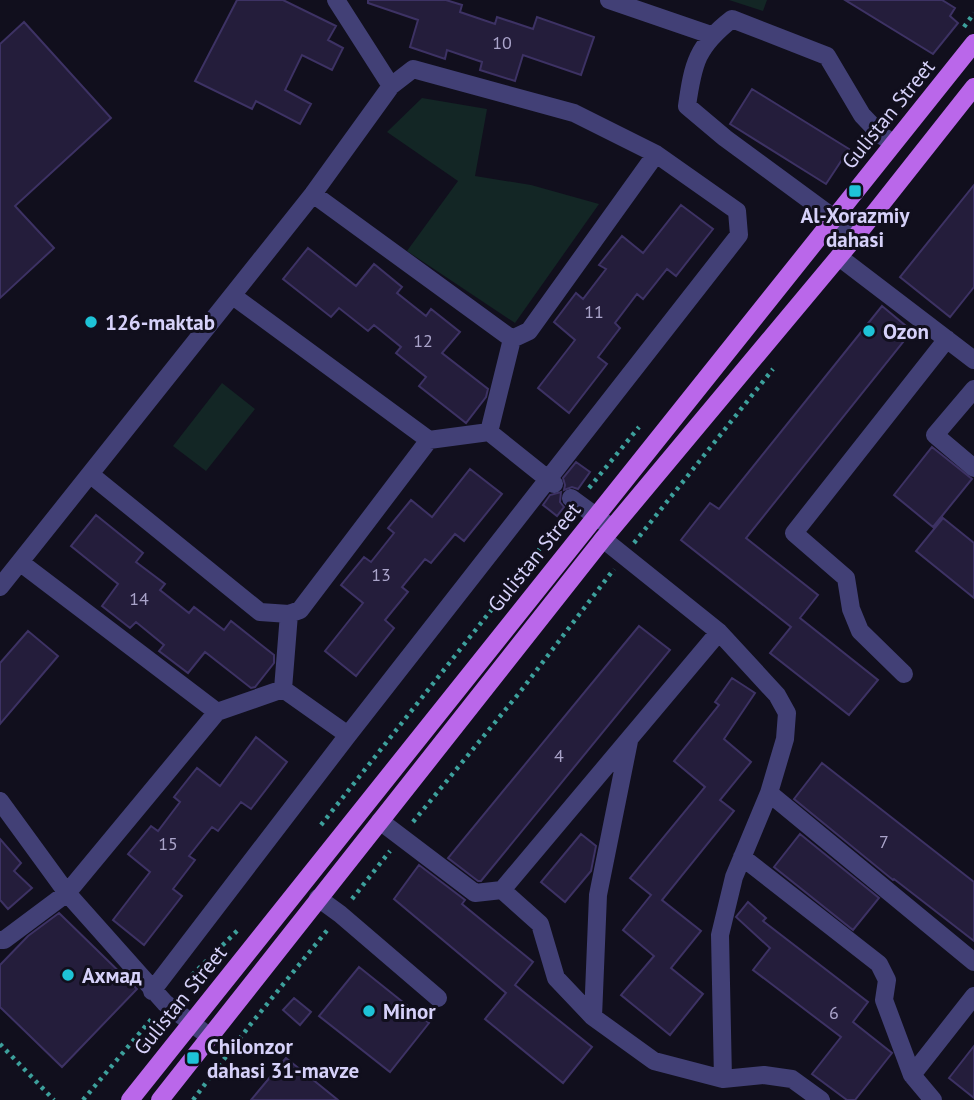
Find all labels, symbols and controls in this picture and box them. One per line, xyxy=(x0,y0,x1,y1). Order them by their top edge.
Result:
house number: 10 xyxy=(492,31,512,54)
street label: Gulistan Street xyxy=(836,54,940,174)
marker: Al-Xorazmiy dahasi xyxy=(847,183,863,199)
place label: Al-Xorazmiy dahasi xyxy=(800,202,910,253)
house number: 11 xyxy=(584,300,604,323)
place label: 126-maktab xyxy=(105,309,215,336)
marker: 126-maktab xyxy=(83,314,99,330)
place label: Ozon xyxy=(883,318,929,345)
marker: Ozon xyxy=(861,323,877,339)
house number: 12 xyxy=(413,329,433,352)
street label: Gulistan Street xyxy=(482,497,586,617)
house number: 13 xyxy=(371,563,391,586)
house number: 14 xyxy=(129,587,149,610)
house number: 4 xyxy=(554,744,564,767)
house number: 7 xyxy=(879,830,889,853)
house number: 15 xyxy=(158,832,178,855)
street label: Gulistan Street xyxy=(128,940,232,1060)
place label: Ахмад xyxy=(82,962,142,989)
marker: Ахмад xyxy=(60,967,76,983)
place label: Minor xyxy=(383,998,436,1025)
house number: 6 xyxy=(829,1001,839,1024)
marker: Minor xyxy=(361,1003,377,1019)
place label: Chilonzor dahasi 31-mavze xyxy=(207,1033,359,1084)
marker: Chilonzor dahasi 31-mavze xyxy=(185,1050,201,1066)

